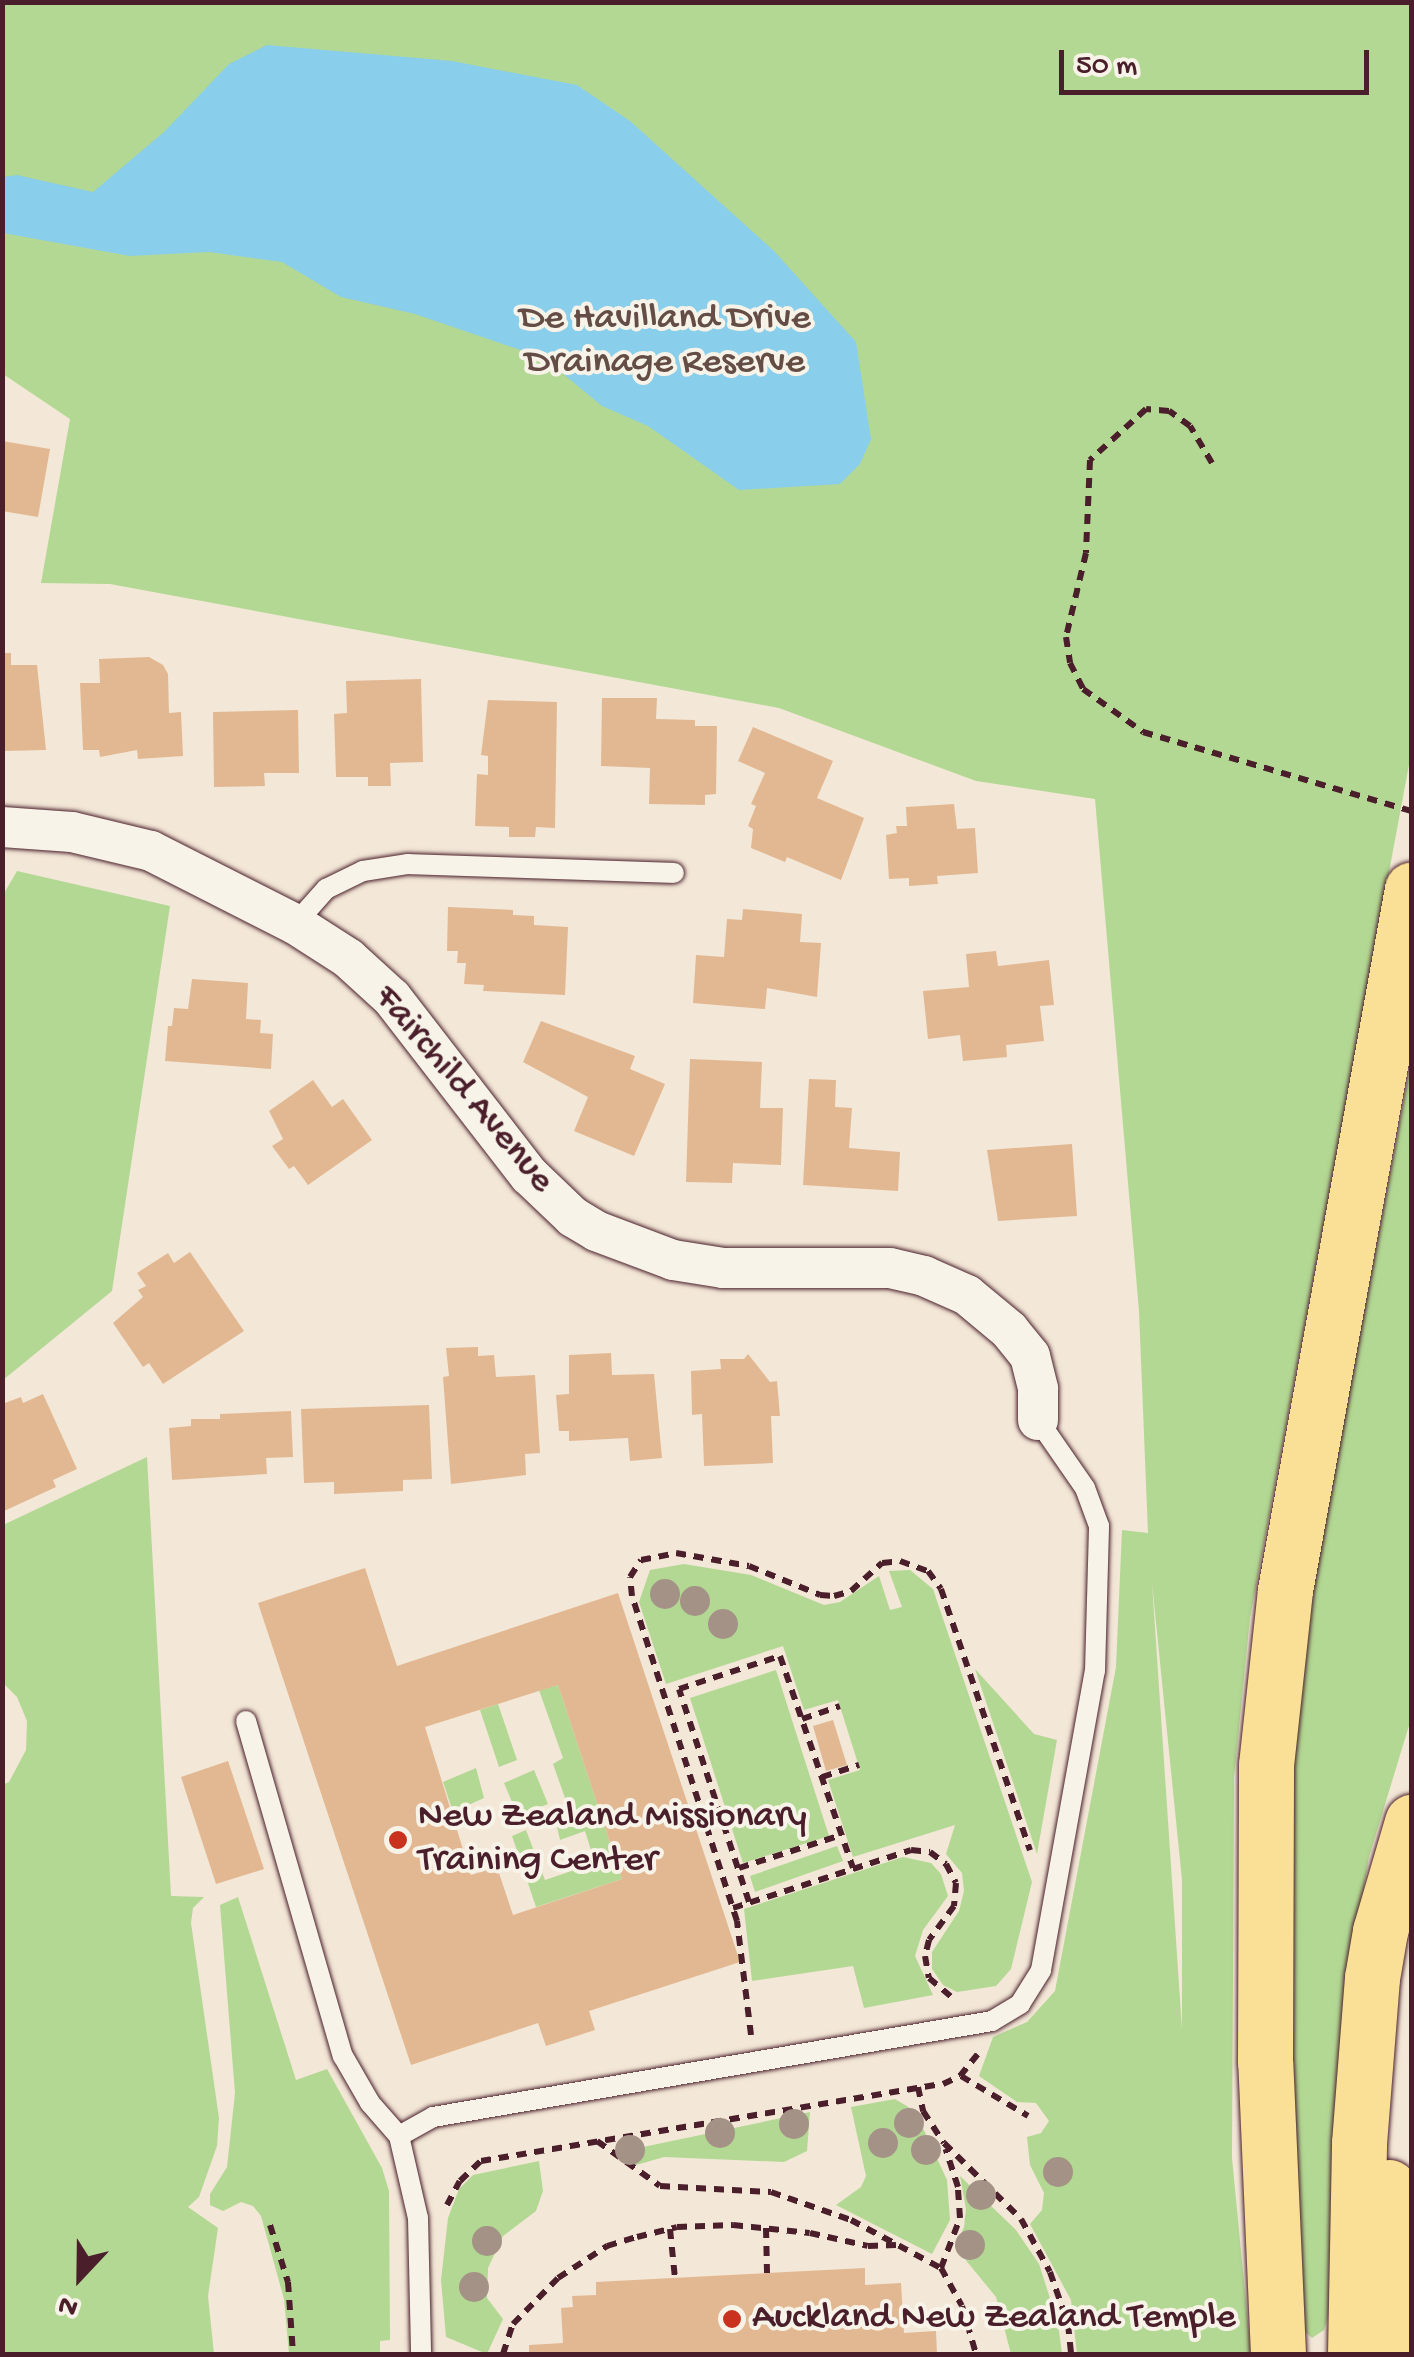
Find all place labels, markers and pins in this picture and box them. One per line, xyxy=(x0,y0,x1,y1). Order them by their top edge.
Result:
place label: New Zealand Missionary Training Center xyxy=(418,1795,807,1885)
marker: New Zealand Missionary Training Center xyxy=(387,1829,409,1851)
place label: Auckland New Zealand Temple xyxy=(752,2296,1236,2342)
marker: Auckland New Zealand Temple xyxy=(721,2308,743,2330)

